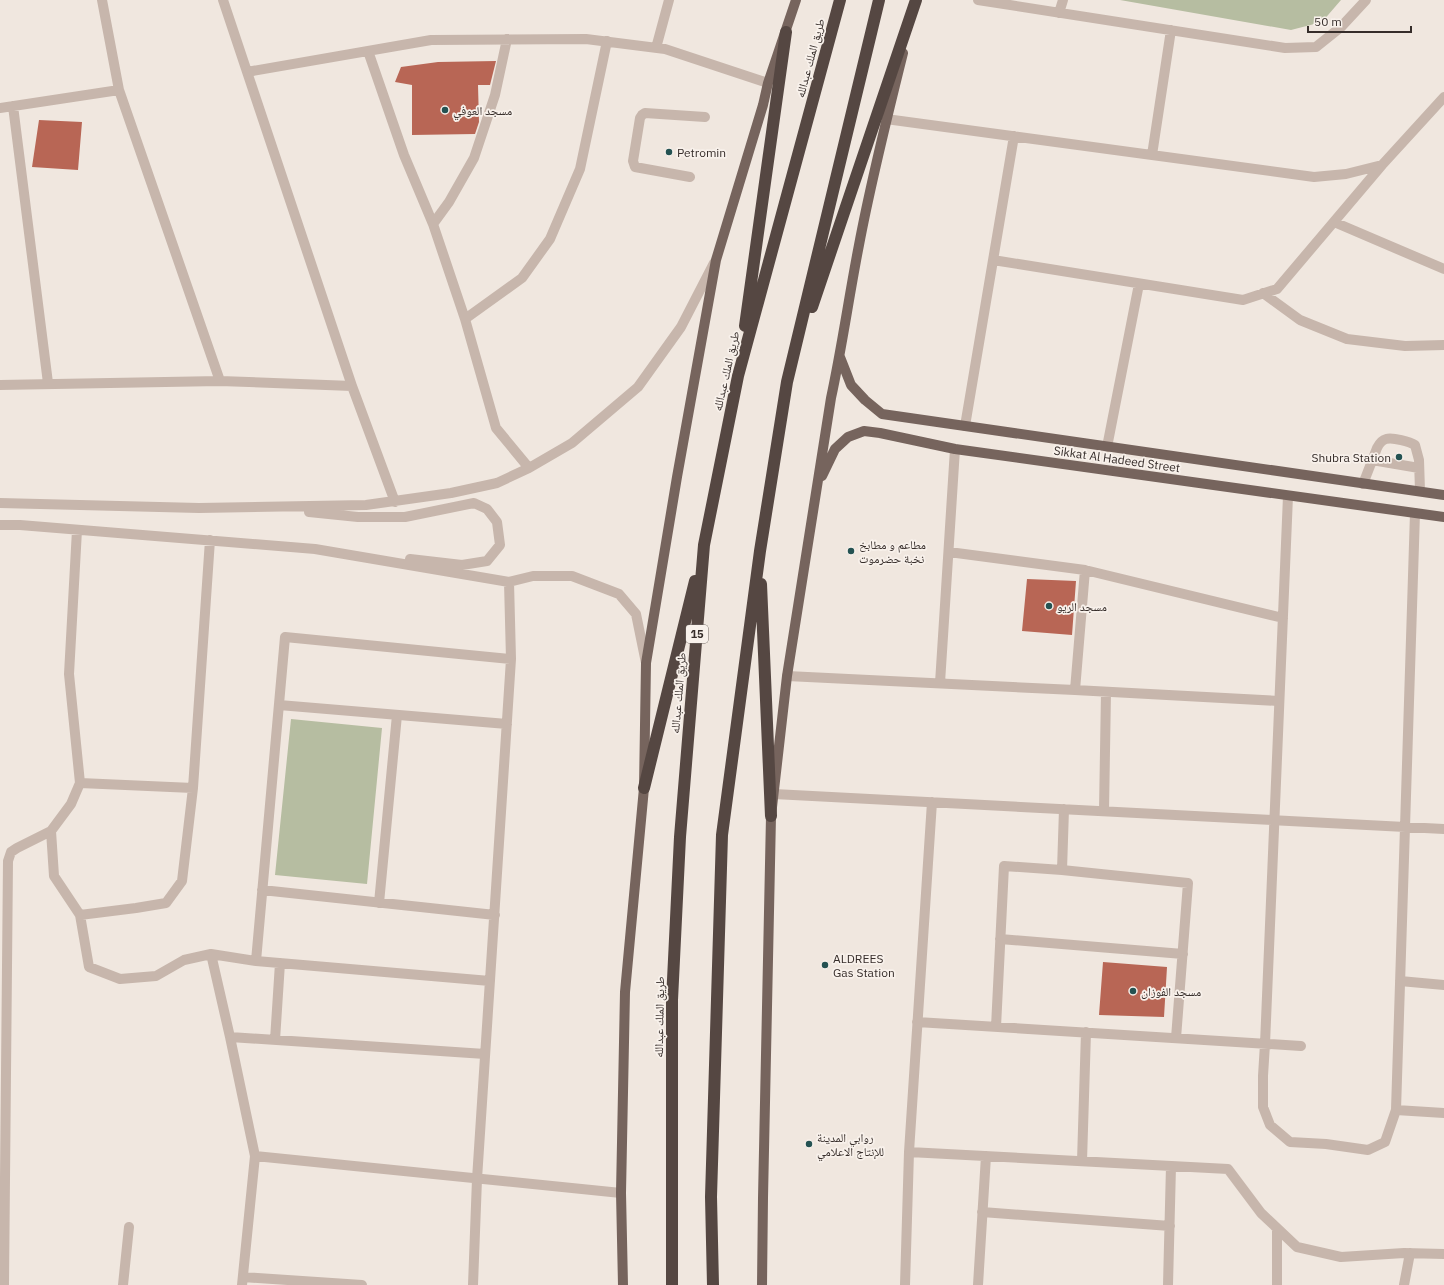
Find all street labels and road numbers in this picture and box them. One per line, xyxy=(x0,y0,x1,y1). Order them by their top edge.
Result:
street label: طريق الملك عبدالله xyxy=(792,17,828,99)
street label: طريق الملك عبدالله xyxy=(710,330,743,412)
street label: Sikkat Al Hadeed Street xyxy=(1053,443,1181,475)
road number: 15 xyxy=(686,625,708,643)
street label: طريق الملك عبدالله xyxy=(667,652,689,734)
street label: طريق الملك عبدالله xyxy=(651,976,668,1058)

